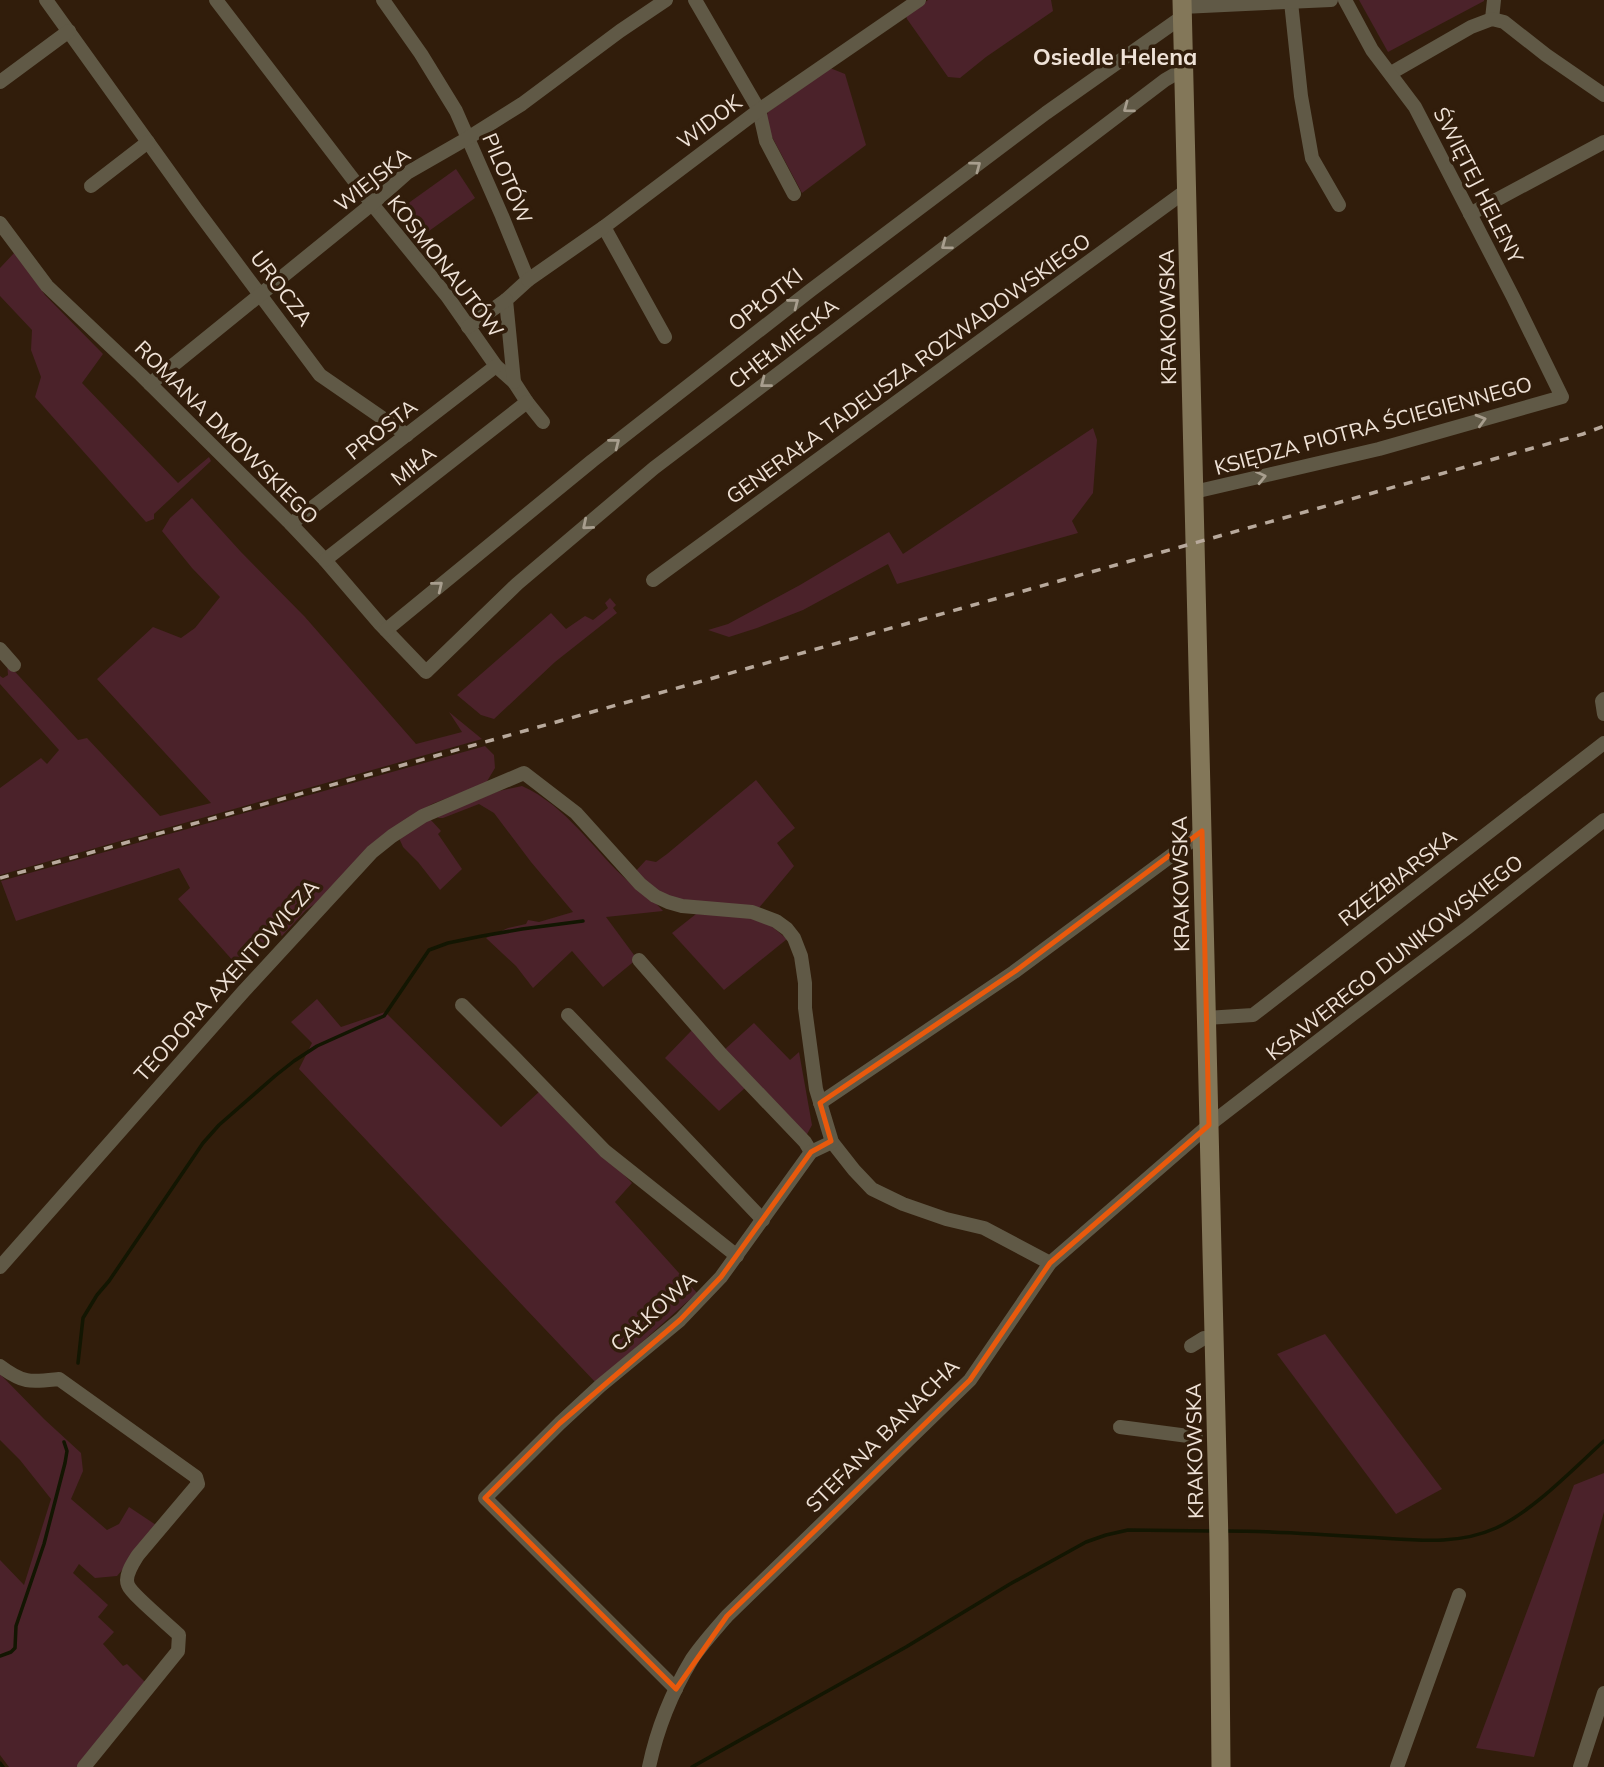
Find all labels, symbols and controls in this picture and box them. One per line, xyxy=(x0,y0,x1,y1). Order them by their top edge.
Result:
district label: Osiedle Helena xyxy=(1033,42,1197,71)
street label: WIDOK xyxy=(672,88,747,154)
one-way arrow xyxy=(1123,100,1136,112)
street label: ŚWIĘTEJ HELENY xyxy=(1428,103,1530,268)
street label: PILOTÓW xyxy=(477,129,539,227)
street label: WIEJSKA xyxy=(329,141,416,217)
one-way arrow xyxy=(968,161,981,174)
street label: KOSMONAUTÓW xyxy=(382,190,510,342)
street label: GENERAŁA TADEUSZA ROZWADOWSKIEGO xyxy=(721,227,1095,509)
one-way arrow xyxy=(942,237,954,250)
street label: UROCZA xyxy=(245,245,319,331)
street label: KRAKOWSKA xyxy=(1153,248,1181,385)
street label: OPŁOTKI xyxy=(723,262,807,336)
street label: CHEŁMIECKA xyxy=(723,292,844,394)
one-way arrow xyxy=(786,298,799,311)
street label: ROMANA DMOWSKIEGO xyxy=(130,335,324,529)
street label: KSIĘDZA PIOTRA ŚCIEGIENNEGO xyxy=(1211,370,1535,480)
one-way arrow xyxy=(761,375,773,388)
street label: PROSTA xyxy=(340,393,422,465)
one-way arrow xyxy=(1475,414,1487,428)
one-way arrow xyxy=(607,438,620,451)
street label: MIŁA xyxy=(385,439,441,491)
one-way arrow xyxy=(1255,471,1267,485)
one-way arrow xyxy=(583,517,596,529)
one-way arrow xyxy=(431,582,443,595)
street label: KRAKOWSKA xyxy=(1166,815,1194,952)
street label: RZEŹBIARSKA xyxy=(1333,822,1462,931)
street label: KSAWEREGO DUNIKOWSKIEGO xyxy=(1260,849,1528,1065)
street label: TEODORA AXENTOWICZA xyxy=(128,873,324,1087)
street label: CAŁKOWA xyxy=(605,1265,702,1356)
street label: STEFANA BANACHA xyxy=(800,1352,965,1517)
street label: KRAKOWSKA xyxy=(1180,1382,1208,1519)

